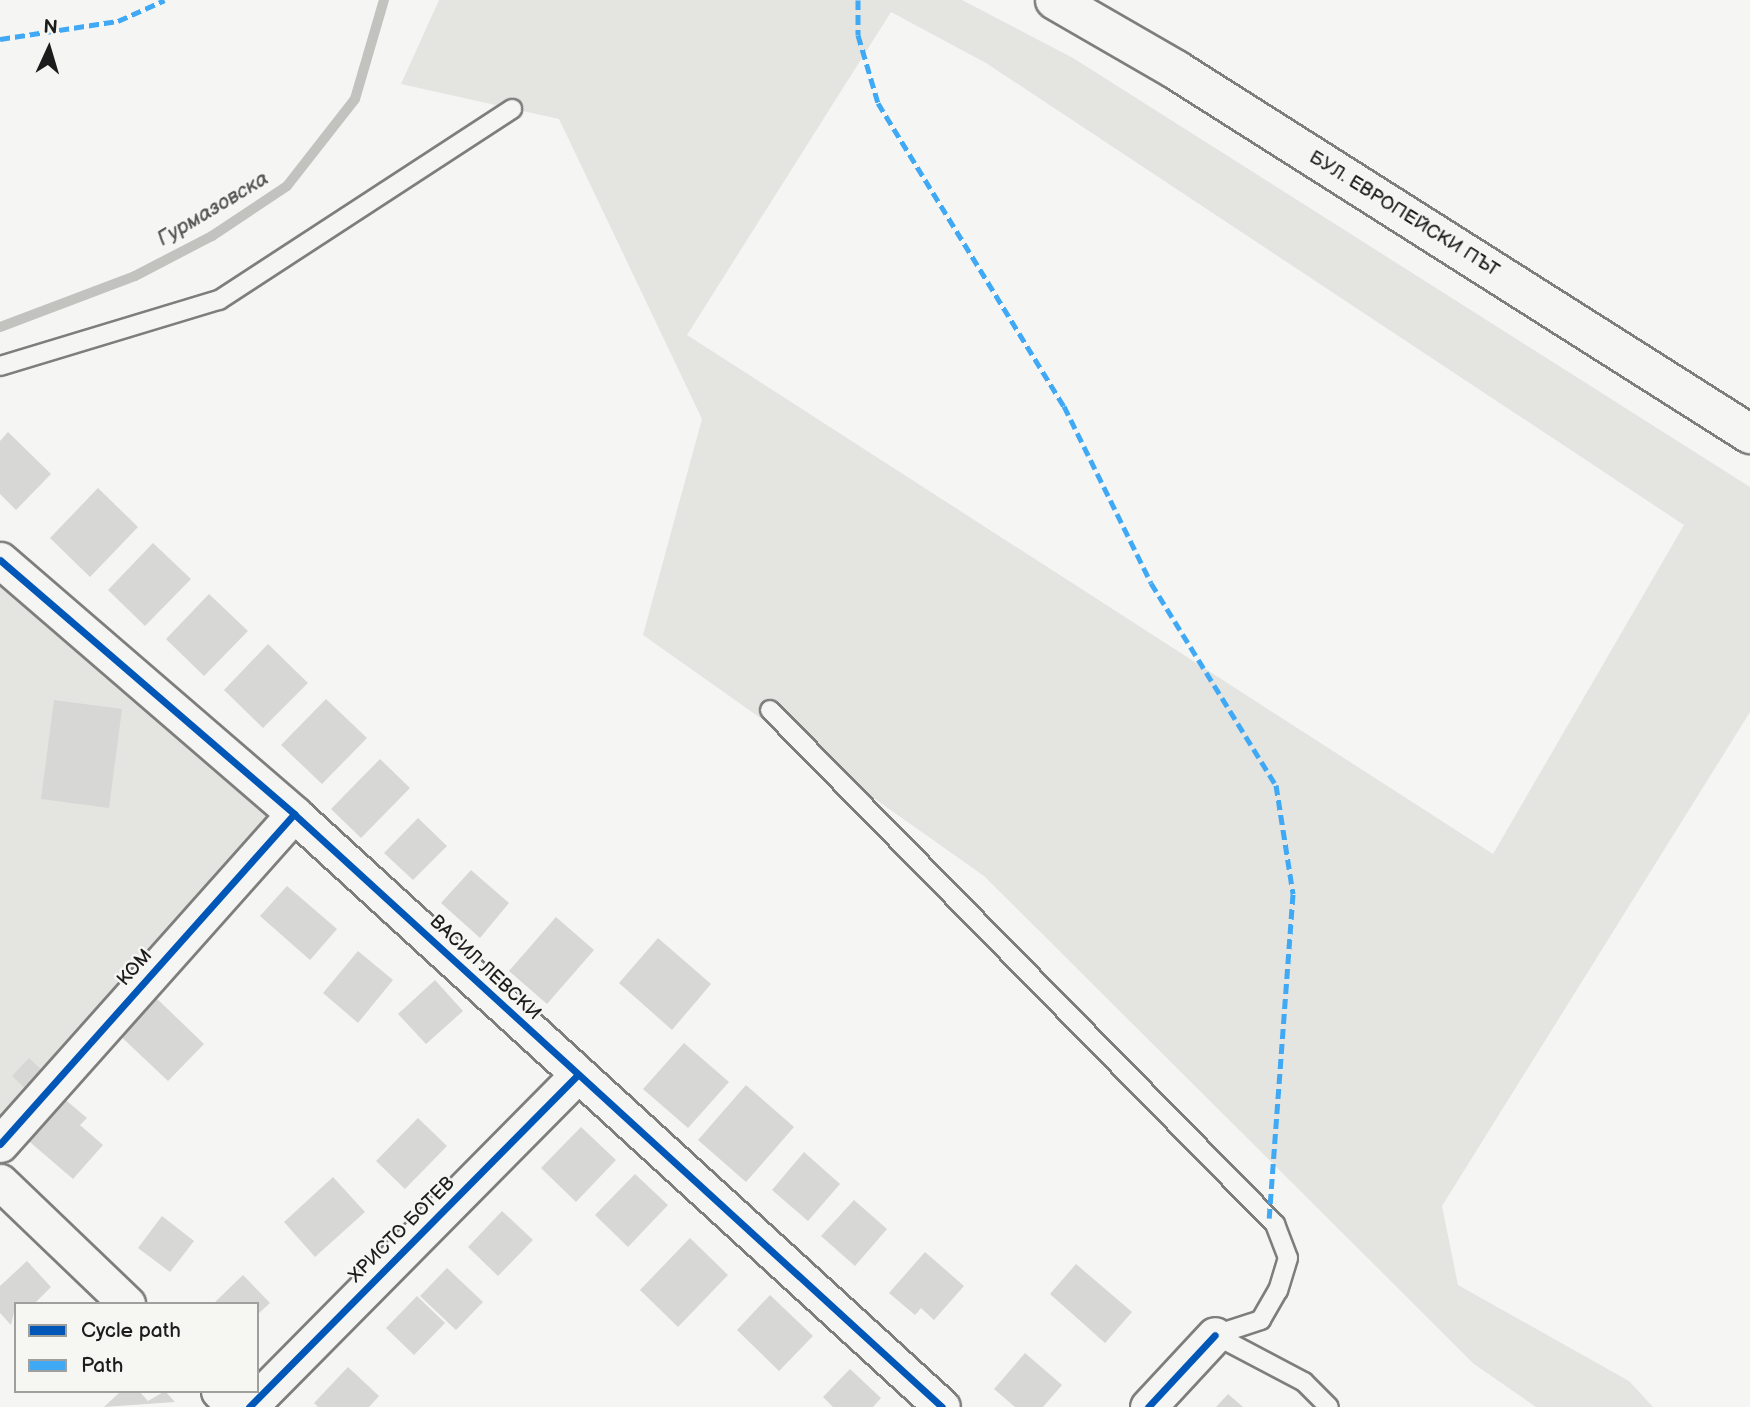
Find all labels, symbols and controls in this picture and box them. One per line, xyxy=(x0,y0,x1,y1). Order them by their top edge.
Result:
north arrow xyxy=(14,14,84,84)
text: N xyxy=(43,16,58,40)
street label: БУЛ. ЕВРОПЕЙСКИ ПЪТ xyxy=(1305,146,1503,282)
water label: Гурмазовска xyxy=(153,166,273,252)
street label: ВАСИЛ ЛЕВСКИ xyxy=(425,911,545,1025)
street label: КОМ xyxy=(113,945,157,991)
street label: ХРИСТО БОТЕВ xyxy=(344,1172,460,1288)
legend xyxy=(14,1302,259,1393)
text: Cycle path xyxy=(81,1318,181,1343)
text: Path xyxy=(81,1353,123,1378)

